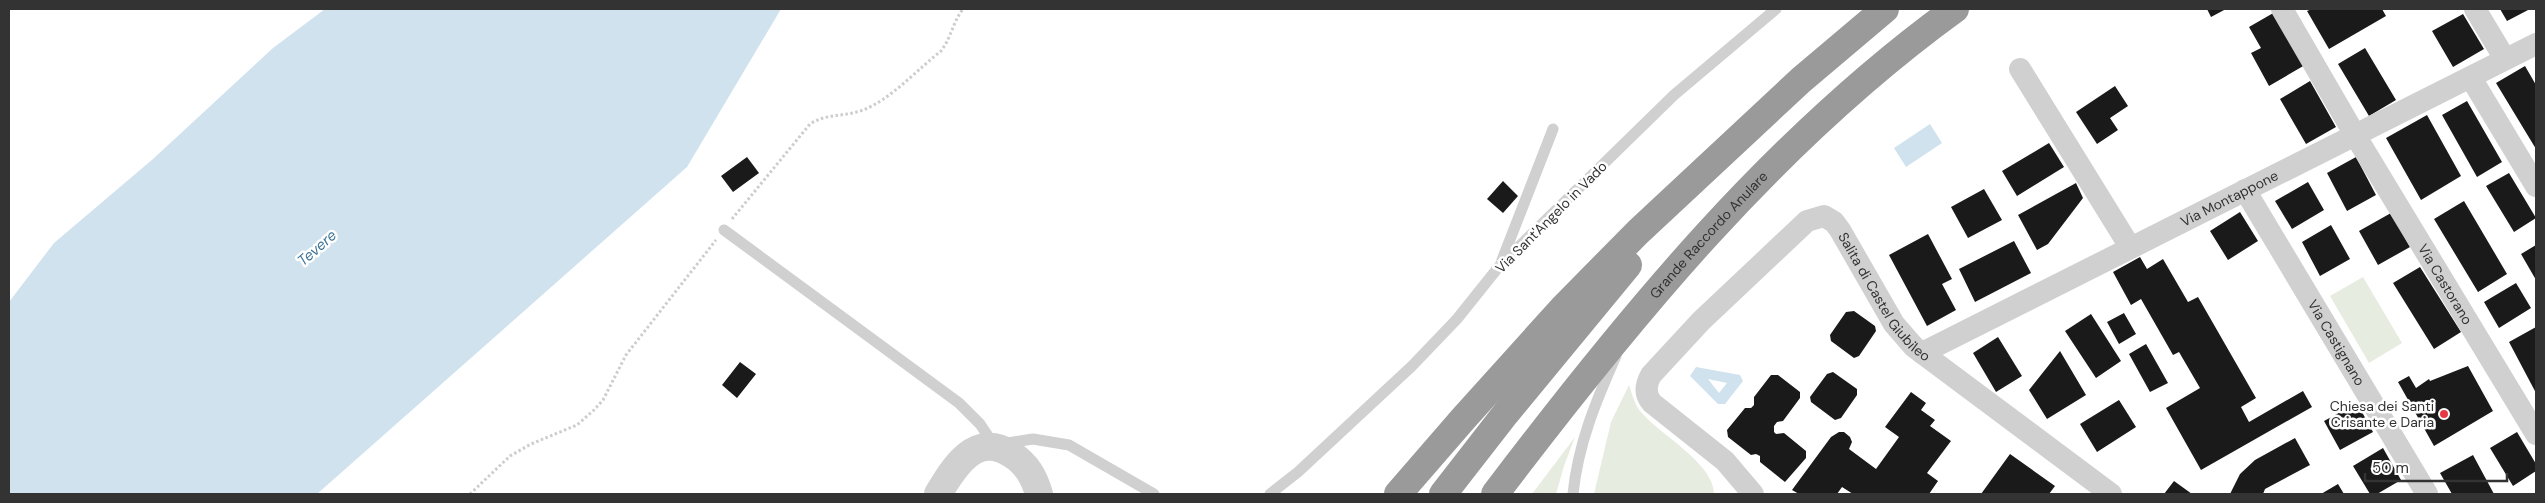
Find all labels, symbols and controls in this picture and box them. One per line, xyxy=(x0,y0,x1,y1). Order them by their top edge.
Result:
street label: Via Sant'Angelo in Vado xyxy=(1491,157,1611,277)
street label: Via Montappone xyxy=(2177,166,2281,230)
street label: Grande Raccordo Anulare xyxy=(1646,167,1772,302)
water label: Tevere xyxy=(293,225,341,271)
street label: Salita di Castel Giubileo xyxy=(1834,229,1934,365)
street label: Via Castorano xyxy=(2414,240,2477,328)
street label: Via Castignano xyxy=(2304,296,2369,389)
place label: Chiesa dei Santi Crisante e Daria xyxy=(2330,397,2434,431)
marker: Chiesa dei Santi Crisante e Daria xyxy=(2438,408,2450,420)
scale bar xyxy=(2365,450,2508,482)
text: 50 m xyxy=(2372,458,2409,478)

